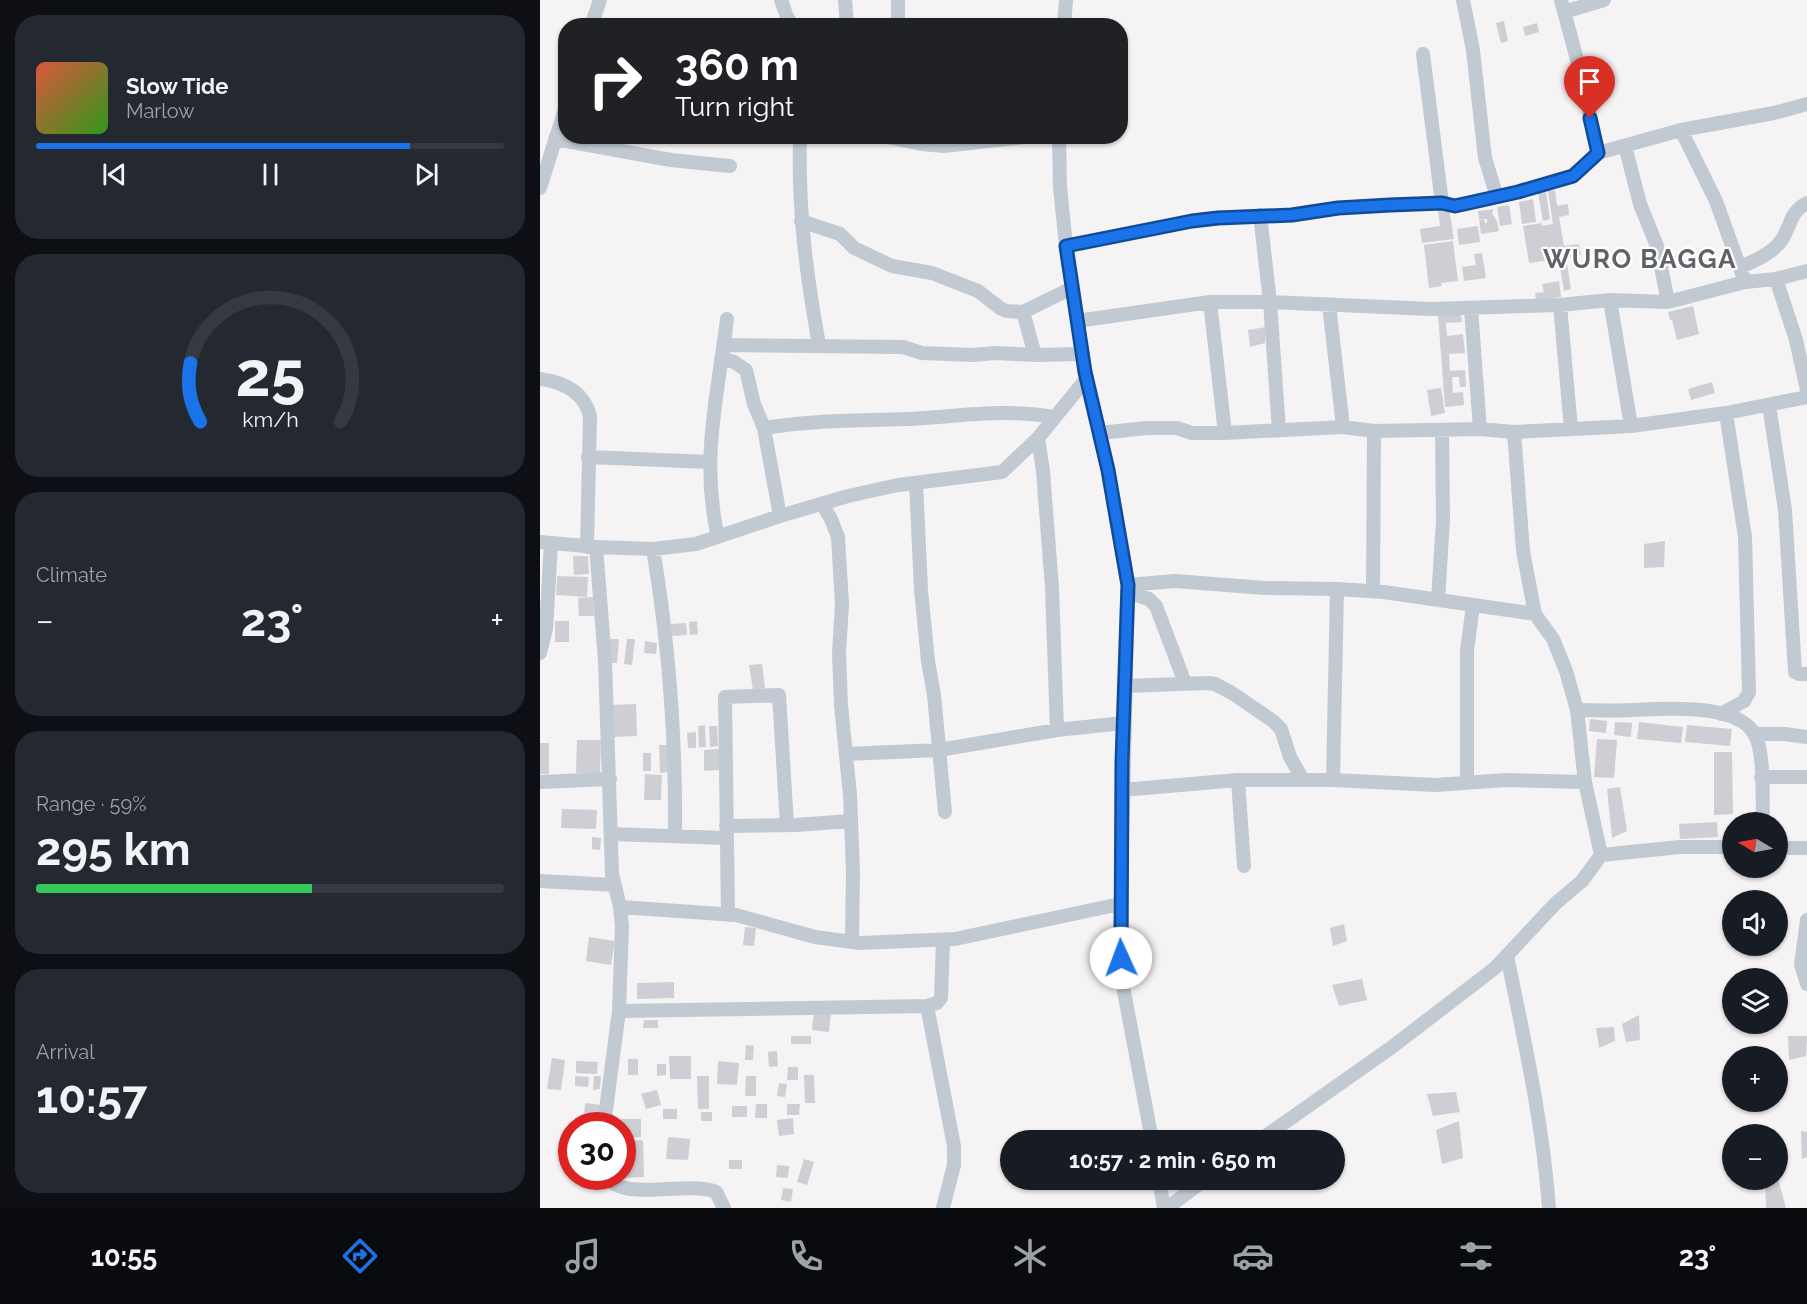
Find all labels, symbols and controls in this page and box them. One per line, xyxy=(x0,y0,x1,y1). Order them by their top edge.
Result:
text: 360 m xyxy=(675,41,799,90)
icon: right xyxy=(576,42,654,120)
pin xyxy=(1564,56,1615,118)
icon: arrive xyxy=(1573,65,1606,98)
text: Slow Tide xyxy=(126,73,228,99)
text: Turn right xyxy=(675,91,794,122)
text: Marlow xyxy=(126,99,195,123)
icon: previous xyxy=(98,158,131,191)
icon: pause xyxy=(254,158,287,191)
icon: next xyxy=(410,158,443,191)
district label: WURO BAGGA xyxy=(1543,244,1737,274)
text: 25 xyxy=(235,338,305,412)
text: km/h xyxy=(242,408,298,433)
text: Climate xyxy=(36,563,107,587)
text: 23° xyxy=(241,594,303,647)
text: − xyxy=(36,601,54,640)
text: + xyxy=(490,601,504,640)
text: Range · 59% xyxy=(36,792,146,816)
north arrow xyxy=(1722,812,1788,878)
map controls xyxy=(1722,812,1788,1190)
text: 295 km xyxy=(36,823,191,876)
button: sound xyxy=(1722,890,1788,956)
position arrow xyxy=(1089,926,1153,990)
button: layers xyxy=(1722,968,1788,1034)
text: Arrival xyxy=(36,1040,95,1064)
button: + xyxy=(1722,1046,1788,1112)
text: 10:57 xyxy=(36,1071,147,1124)
speed limit sign: 30 xyxy=(558,1112,636,1190)
button: − xyxy=(1722,1124,1788,1190)
text: 10:57 · 2 min · 650 m xyxy=(1069,1147,1276,1173)
icon: directions xyxy=(339,1235,381,1277)
icon: music xyxy=(562,1235,604,1277)
icon: phone xyxy=(785,1235,827,1277)
icon: climate xyxy=(1009,1235,1051,1277)
icon: car xyxy=(1232,1235,1274,1277)
icon: filters xyxy=(1455,1235,1497,1277)
text: 10:55 xyxy=(91,1241,157,1272)
text: 23° xyxy=(1679,1241,1716,1272)

